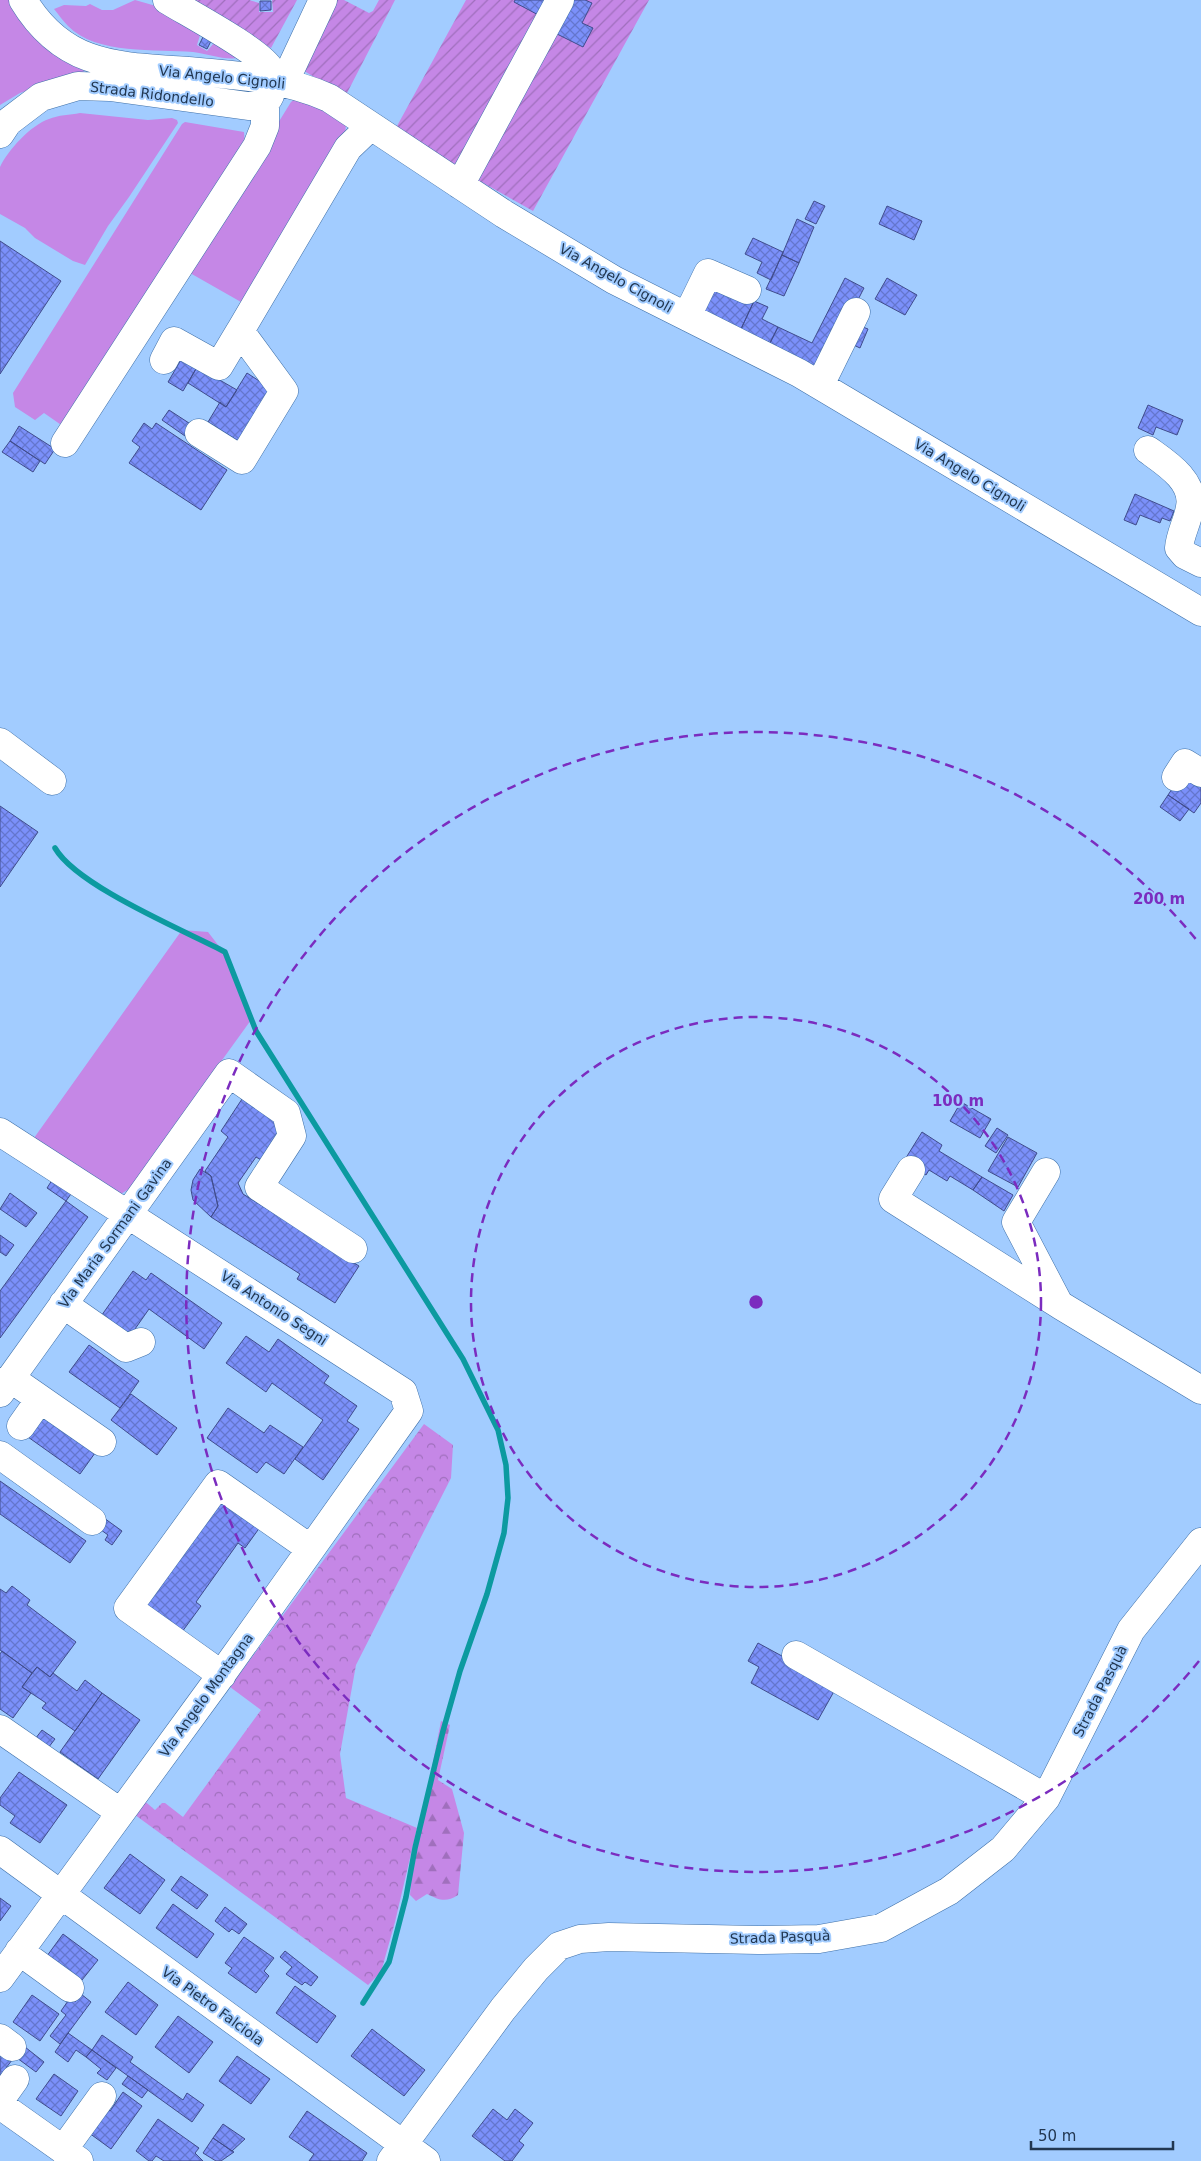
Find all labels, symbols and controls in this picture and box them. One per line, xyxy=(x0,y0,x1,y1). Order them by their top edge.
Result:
street label: Via Angelo Cignoli xyxy=(158,62,286,92)
street label: Strada Ridondello xyxy=(89,78,215,110)
street label: Via Angelo Cignoli xyxy=(557,240,675,316)
street label: Via Angelo Cignoli xyxy=(912,435,1028,515)
text: 200 m xyxy=(1133,890,1185,908)
text: 100 m xyxy=(932,1092,984,1110)
street label: Via Maria Sormani Gavina xyxy=(55,1155,175,1311)
street label: Via Antonio Segni xyxy=(218,1268,330,1348)
centre of rings xyxy=(747,1293,765,1311)
street label: Via Angelo Montagna xyxy=(156,1630,256,1760)
street label: Strada Pasquà xyxy=(1070,1643,1130,1739)
street label: Strada Pasquà xyxy=(729,1927,831,1947)
street label: Via Pietro Falciola xyxy=(159,1963,267,2049)
scale bar xyxy=(1031,2118,1174,2150)
text: 50 m xyxy=(1038,2127,1076,2145)

